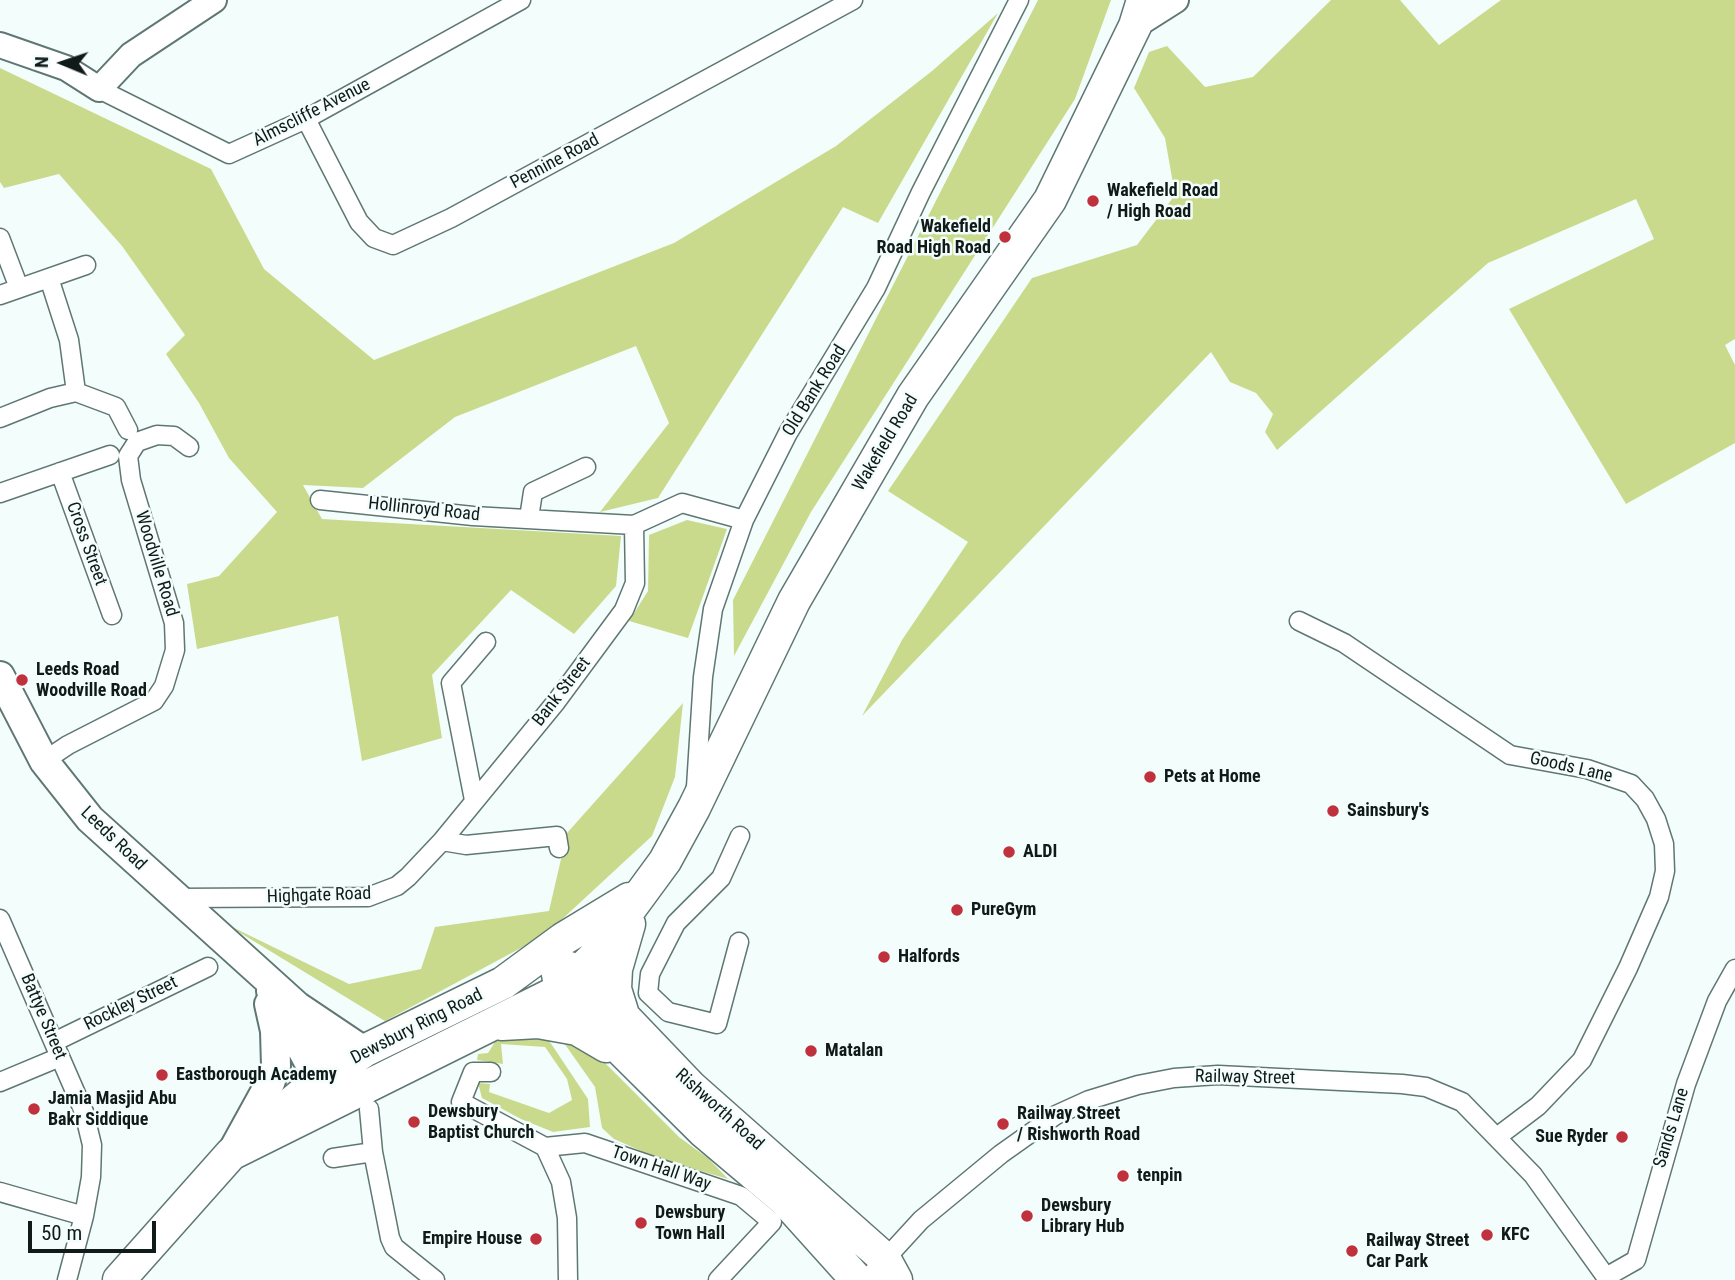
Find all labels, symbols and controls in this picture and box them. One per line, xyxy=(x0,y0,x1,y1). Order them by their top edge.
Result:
north arrow xyxy=(28,28,98,98)
text: N xyxy=(30,56,53,68)
street label: Almscliffe Avenue xyxy=(250,74,374,152)
street label: Pennine Road xyxy=(507,130,603,194)
place label: Wakefield Road / High Road xyxy=(1107,180,1218,222)
marker: Wakefield Road / High Road xyxy=(1085,193,1101,209)
place label: Wakefield Road High Road xyxy=(877,216,991,258)
marker: Wakefield Road High Road xyxy=(997,229,1013,245)
street label: Old Bank Road xyxy=(778,341,852,441)
street label: Wakefield Road xyxy=(849,391,923,495)
street label: Hollinroyd Road xyxy=(367,493,481,527)
street label: Cross Street xyxy=(61,499,111,589)
street label: Woodville Road xyxy=(130,509,182,619)
street label: Bank Street xyxy=(528,653,596,731)
place label: Leeds Road Woodville Road xyxy=(36,659,147,702)
marker: Leeds Road Woodville Road xyxy=(14,672,30,688)
street label: Goods Lane xyxy=(1527,748,1615,788)
place label: Pets at Home xyxy=(1164,766,1261,788)
marker: Pets at Home xyxy=(1142,769,1158,785)
place label: Sainsbury's xyxy=(1347,800,1429,822)
street label: Leeds Road xyxy=(76,802,150,876)
marker: Sainsbury's xyxy=(1325,803,1341,819)
place label: ALDI xyxy=(1023,841,1057,863)
marker: ALDI xyxy=(1001,844,1017,860)
street label: Highgate Road xyxy=(266,883,372,909)
place label: PureGym xyxy=(971,899,1036,921)
marker: PureGym xyxy=(949,902,965,918)
place label: Halfords xyxy=(898,946,960,968)
marker: Halfords xyxy=(876,949,892,965)
street label: Battye Street xyxy=(15,971,71,1063)
street label: Rockley Street xyxy=(81,972,181,1036)
street label: Dewsbury Ring Road xyxy=(347,984,487,1070)
place label: Matalan xyxy=(825,1040,883,1062)
marker: Matalan xyxy=(803,1043,819,1059)
place label: Eastborough Academy xyxy=(176,1064,337,1086)
street label: Rishworth Road xyxy=(670,1065,768,1155)
street label: Railway Street xyxy=(1195,1066,1295,1090)
marker: Eastborough Academy xyxy=(154,1067,170,1083)
street label: Sands Lane xyxy=(1650,1085,1694,1171)
place label: Jamia Masjid Abu Bakr Siddique xyxy=(48,1088,177,1130)
marker: Jamia Masjid Abu Bakr Siddique xyxy=(26,1101,42,1117)
place label: Dewsbury Baptist Church xyxy=(428,1101,534,1144)
place label: Railway Street / Rishworth Road xyxy=(1017,1103,1140,1146)
marker: Dewsbury Baptist Church xyxy=(406,1114,422,1130)
marker: Railway Street / Rishworth Road xyxy=(995,1116,1011,1132)
place label: Sue Ryder xyxy=(1535,1126,1608,1148)
marker: Sue Ryder xyxy=(1614,1129,1630,1145)
street label: Town Hall Way xyxy=(608,1142,714,1196)
place label: tenpin xyxy=(1137,1165,1182,1187)
marker: tenpin xyxy=(1115,1168,1131,1184)
place label: Dewsbury Library Hub xyxy=(1041,1195,1124,1238)
place label: Dewsbury Town Hall xyxy=(655,1202,725,1244)
scale bar xyxy=(32,1206,159,1250)
marker: Dewsbury Library Hub xyxy=(1019,1208,1035,1224)
marker: Dewsbury Town Hall xyxy=(633,1215,649,1231)
text: 50 m xyxy=(41,1221,82,1245)
place label: KFC xyxy=(1501,1224,1530,1246)
marker: KFC xyxy=(1479,1227,1495,1243)
place label: Empire House xyxy=(422,1228,522,1250)
place label: Railway Street Car Park xyxy=(1366,1230,1469,1272)
marker: Empire House xyxy=(528,1231,544,1247)
marker: Railway Street Car Park xyxy=(1344,1243,1360,1259)

